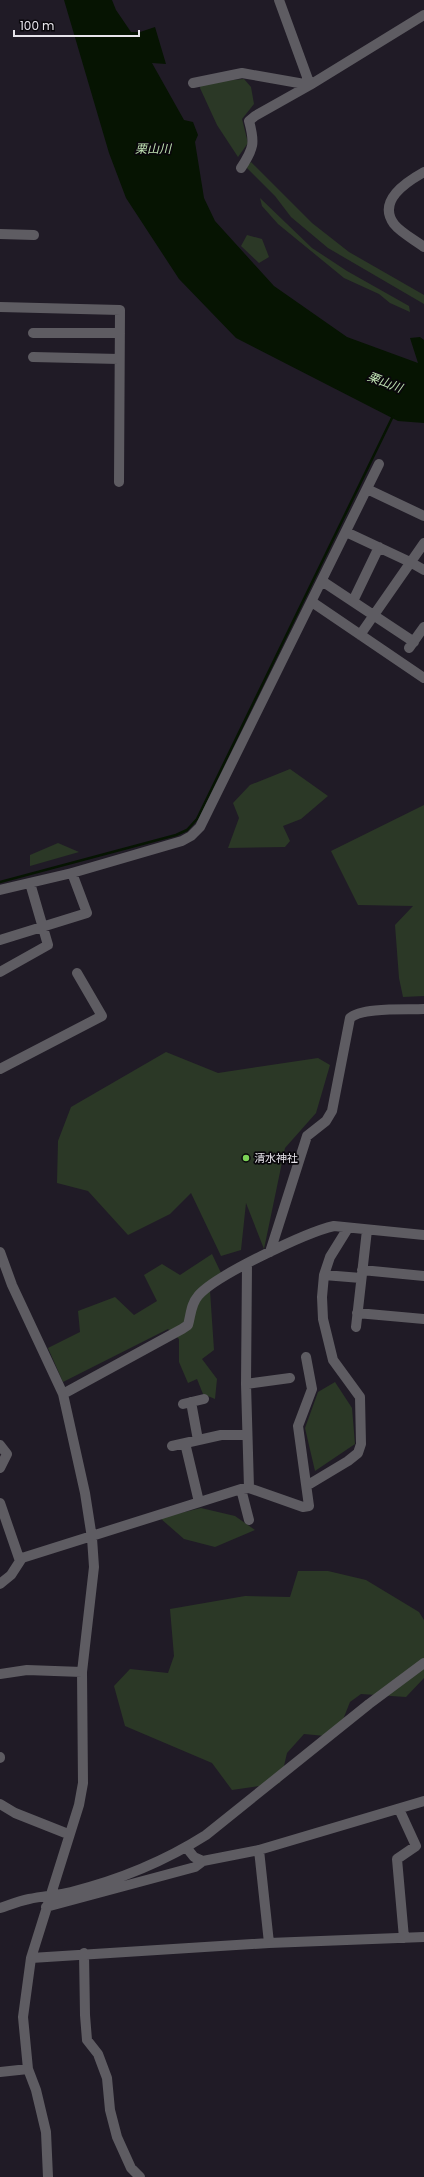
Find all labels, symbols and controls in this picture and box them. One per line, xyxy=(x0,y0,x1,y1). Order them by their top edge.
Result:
scale bar xyxy=(14,12,139,38)
text: 100 m xyxy=(20,17,54,34)
water label: 栗山川 xyxy=(135,140,173,157)
water label: 栗山川 xyxy=(365,368,407,397)
place label: 清水神社 xyxy=(254,1150,298,1166)
marker: 清水神社 xyxy=(241,1153,251,1163)

